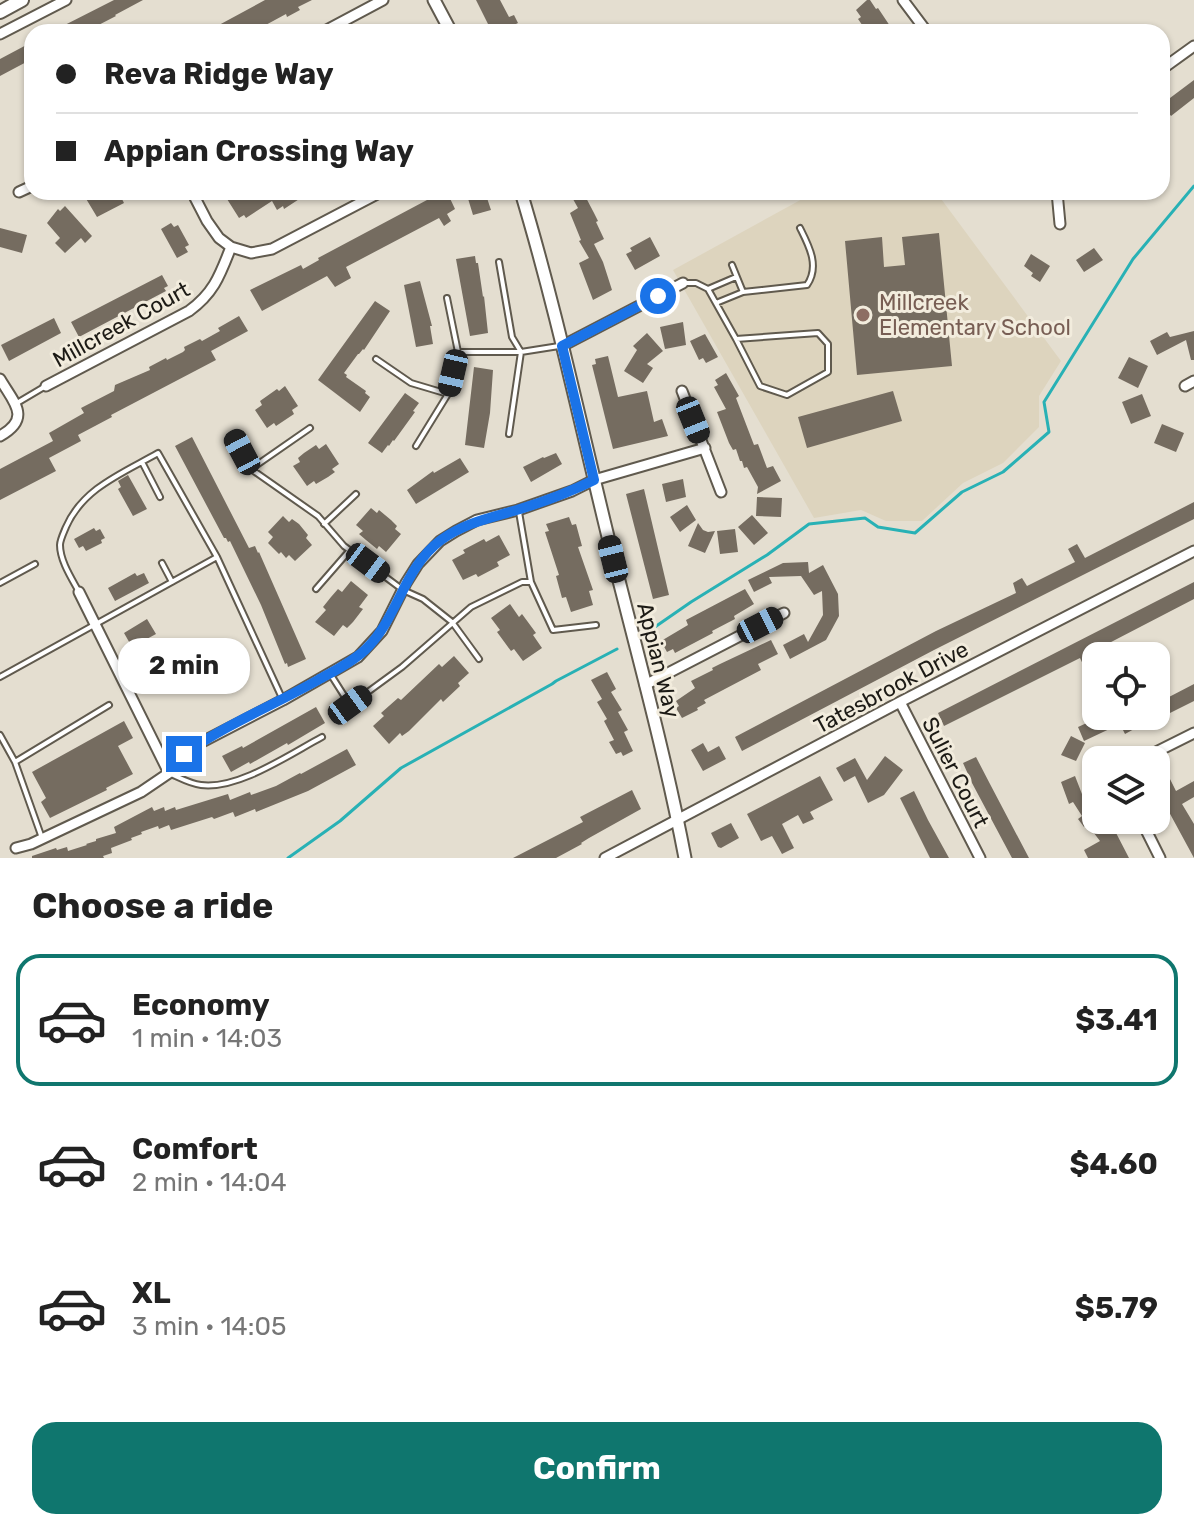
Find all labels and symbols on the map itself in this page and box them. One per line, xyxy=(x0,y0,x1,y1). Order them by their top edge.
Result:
street label: Millcreek Court xyxy=(48,275,195,373)
route start xyxy=(640,278,676,314)
place label: Millcreek Elementary School xyxy=(879,289,1071,341)
marker: Millcreek Elementary School xyxy=(854,306,872,324)
car xyxy=(436,347,470,399)
car xyxy=(673,393,713,447)
car xyxy=(220,425,264,479)
car xyxy=(596,533,630,585)
car xyxy=(342,539,394,587)
street label: Appian Way xyxy=(631,600,686,721)
car xyxy=(733,603,787,647)
street label: Tatesbrook Drive xyxy=(809,635,973,739)
callout: 2 min xyxy=(118,638,250,694)
car xyxy=(324,681,376,729)
street label: Sulier Court xyxy=(916,712,995,832)
route end xyxy=(166,736,202,772)

